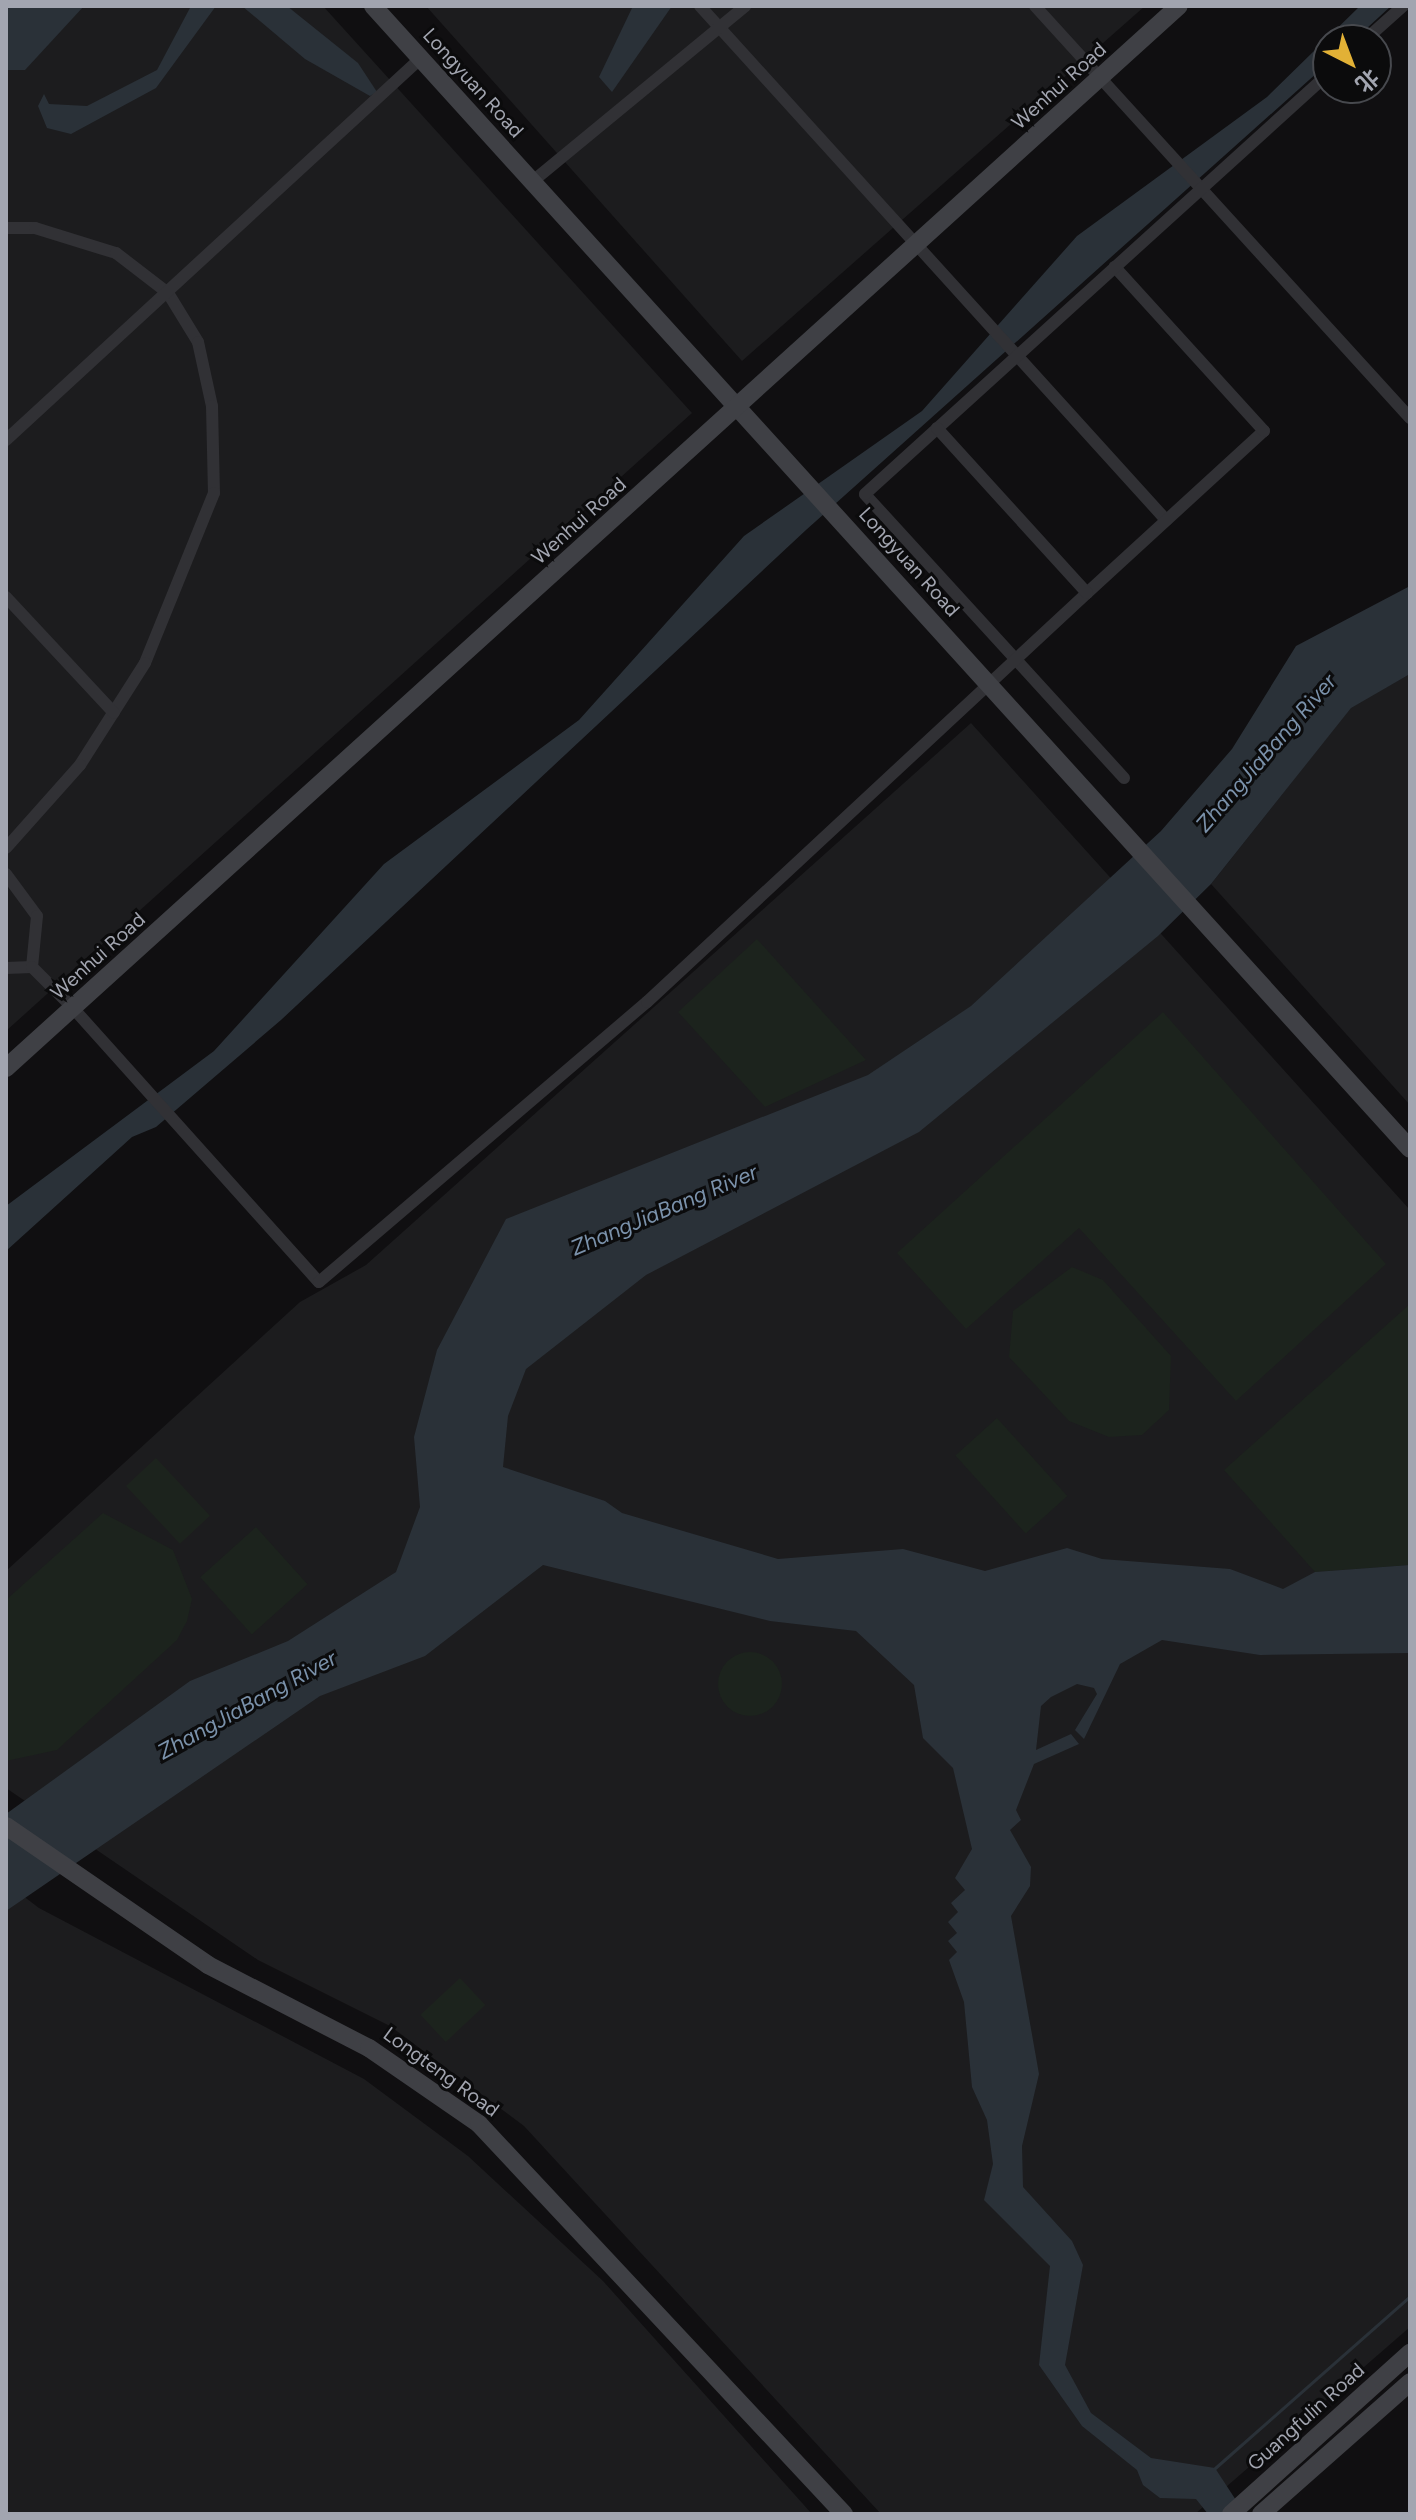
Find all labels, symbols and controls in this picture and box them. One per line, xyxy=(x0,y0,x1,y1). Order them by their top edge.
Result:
street label: Longyuan Road xyxy=(418,23,528,143)
north arrow xyxy=(1312,24,1392,104)
street label: Wenhui Road xyxy=(1007,37,1111,135)
text: 北 xyxy=(1350,63,1384,98)
street label: Wenhui Road xyxy=(527,472,631,570)
street label: Longyuan Road xyxy=(854,502,964,622)
water label: ZhangJiaBang River xyxy=(1190,669,1342,837)
street label: Wenhui Road xyxy=(46,907,150,1005)
water label: ZhangJiaBang River xyxy=(567,1159,761,1261)
water label: ZhangJiaBang River xyxy=(153,1645,341,1765)
street label: Longteng Road xyxy=(378,2022,504,2122)
street label: Guangfulin Road xyxy=(1243,2358,1369,2476)

